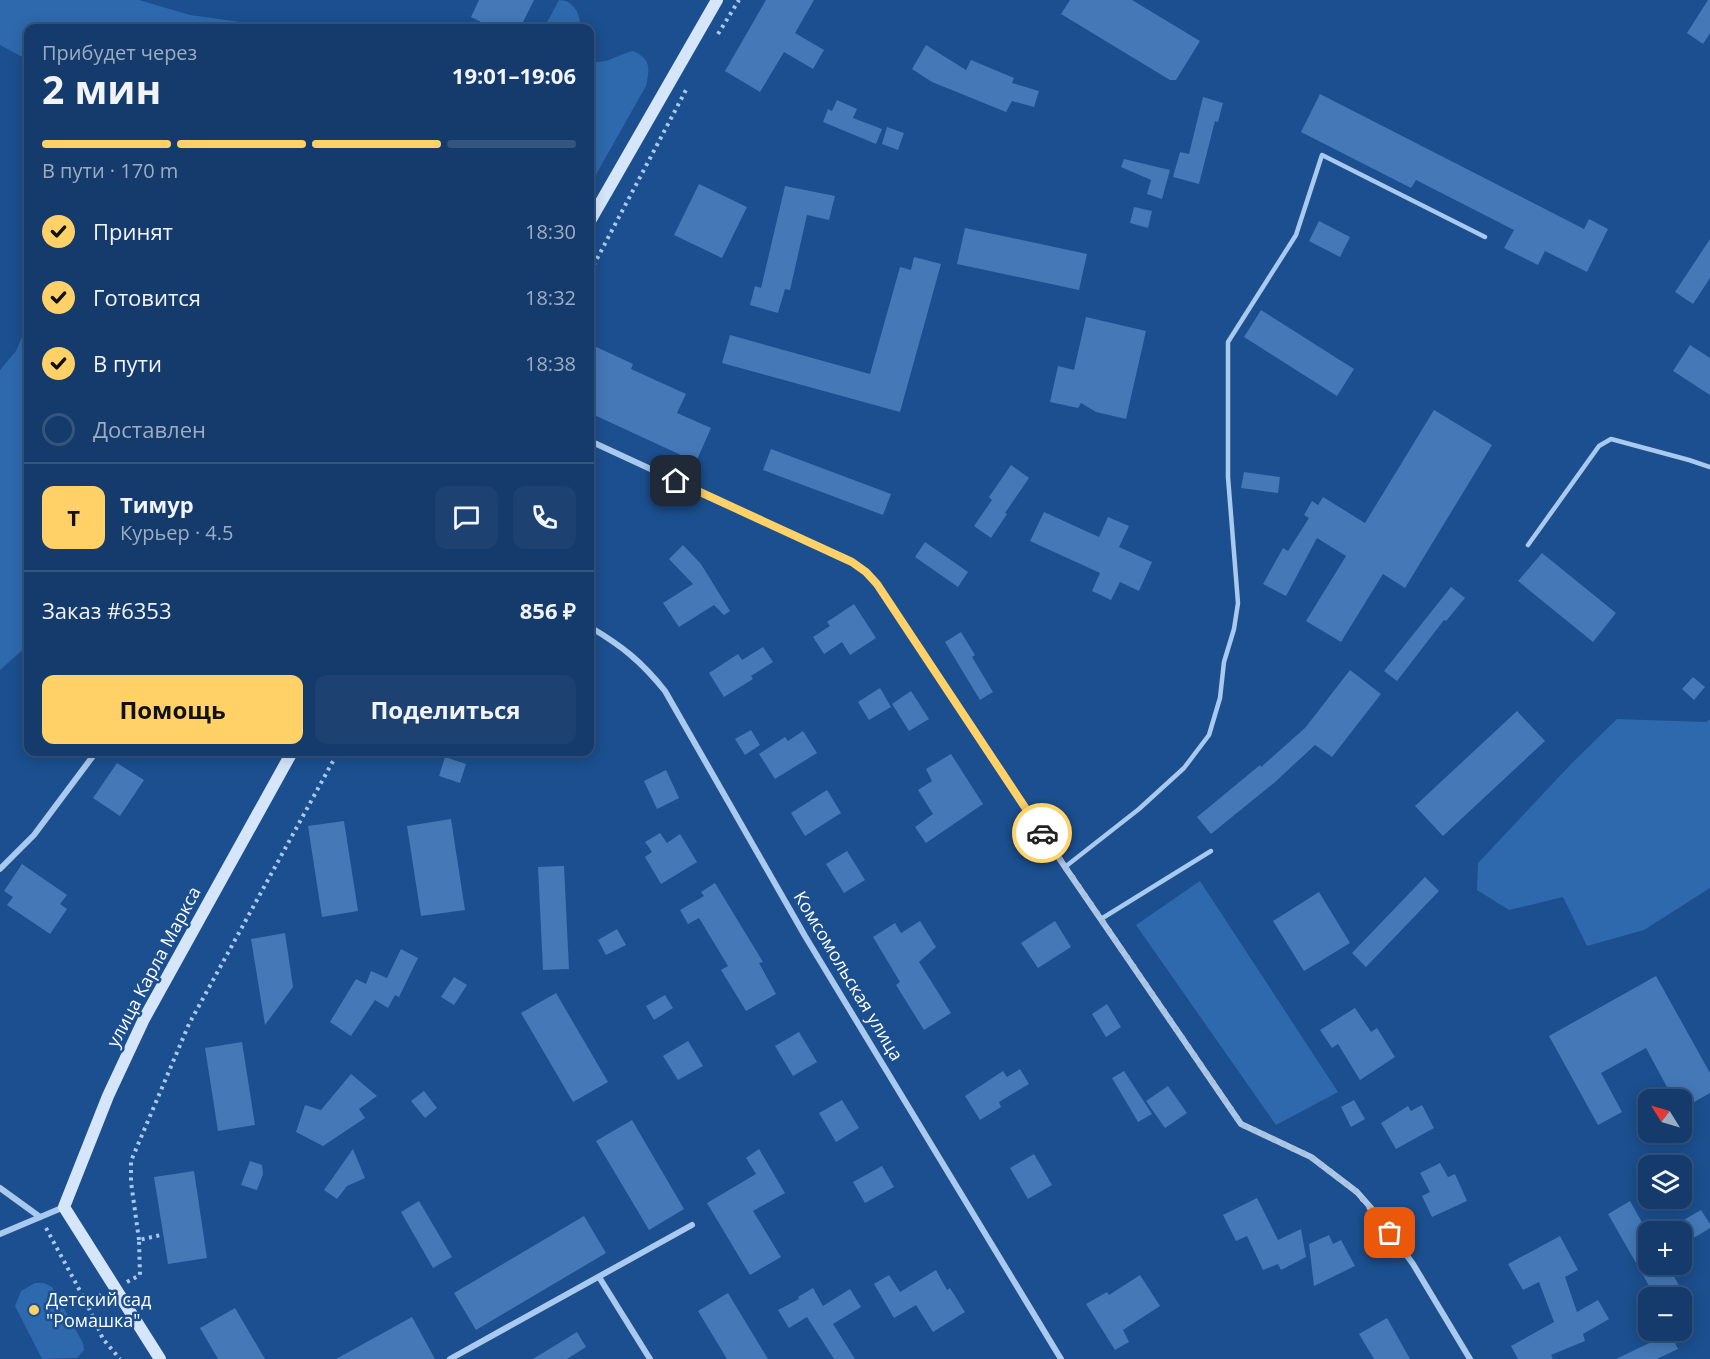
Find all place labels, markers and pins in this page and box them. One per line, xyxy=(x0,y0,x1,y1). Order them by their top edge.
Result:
pin xyxy=(650,455,701,506)
pin xyxy=(1364,1207,1415,1258)
place label: Детский сад "Ромашка" xyxy=(46,1287,151,1332)
marker: Детский сад "Ромашка" xyxy=(27,1303,41,1317)

